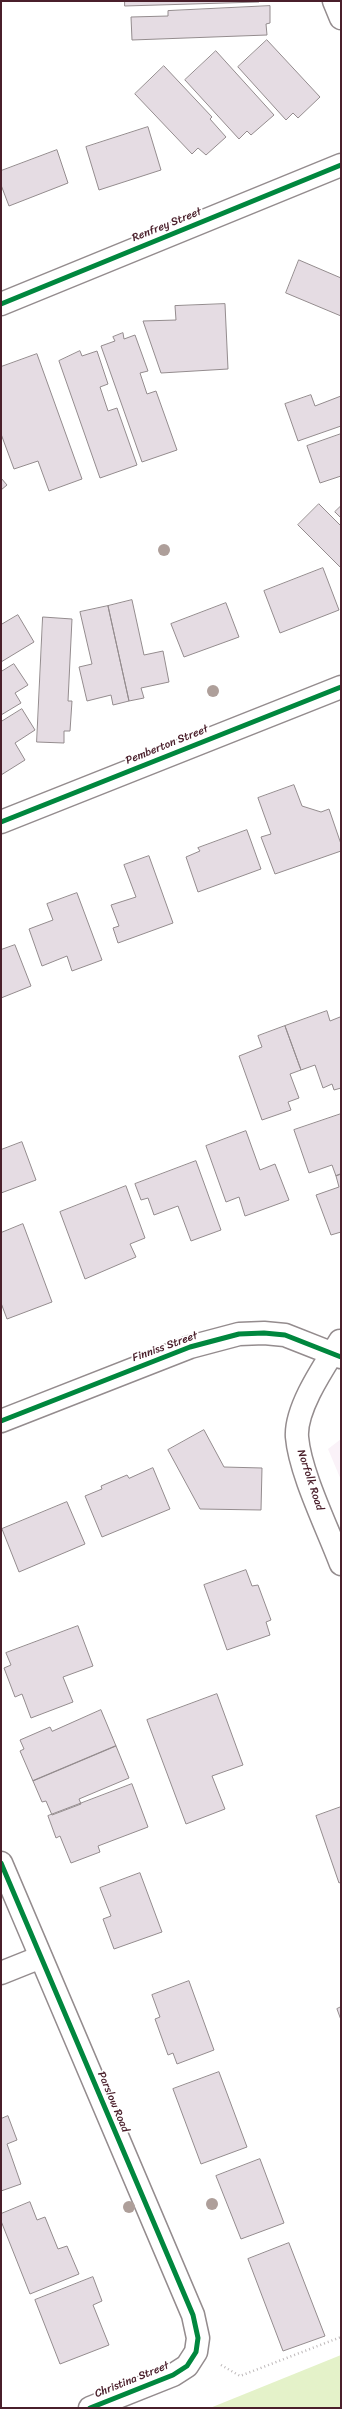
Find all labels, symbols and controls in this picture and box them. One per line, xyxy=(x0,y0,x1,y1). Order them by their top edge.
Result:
street label: Renfrey Street xyxy=(130,205,204,245)
street label: Pemberton Street xyxy=(124,722,210,768)
street label: Finniss Street xyxy=(131,1329,199,1365)
street label: Norfolk Road xyxy=(294,1448,326,1512)
street label: Parslow Road xyxy=(94,2070,132,2134)
street label: Christina Street xyxy=(93,2359,171,2401)

